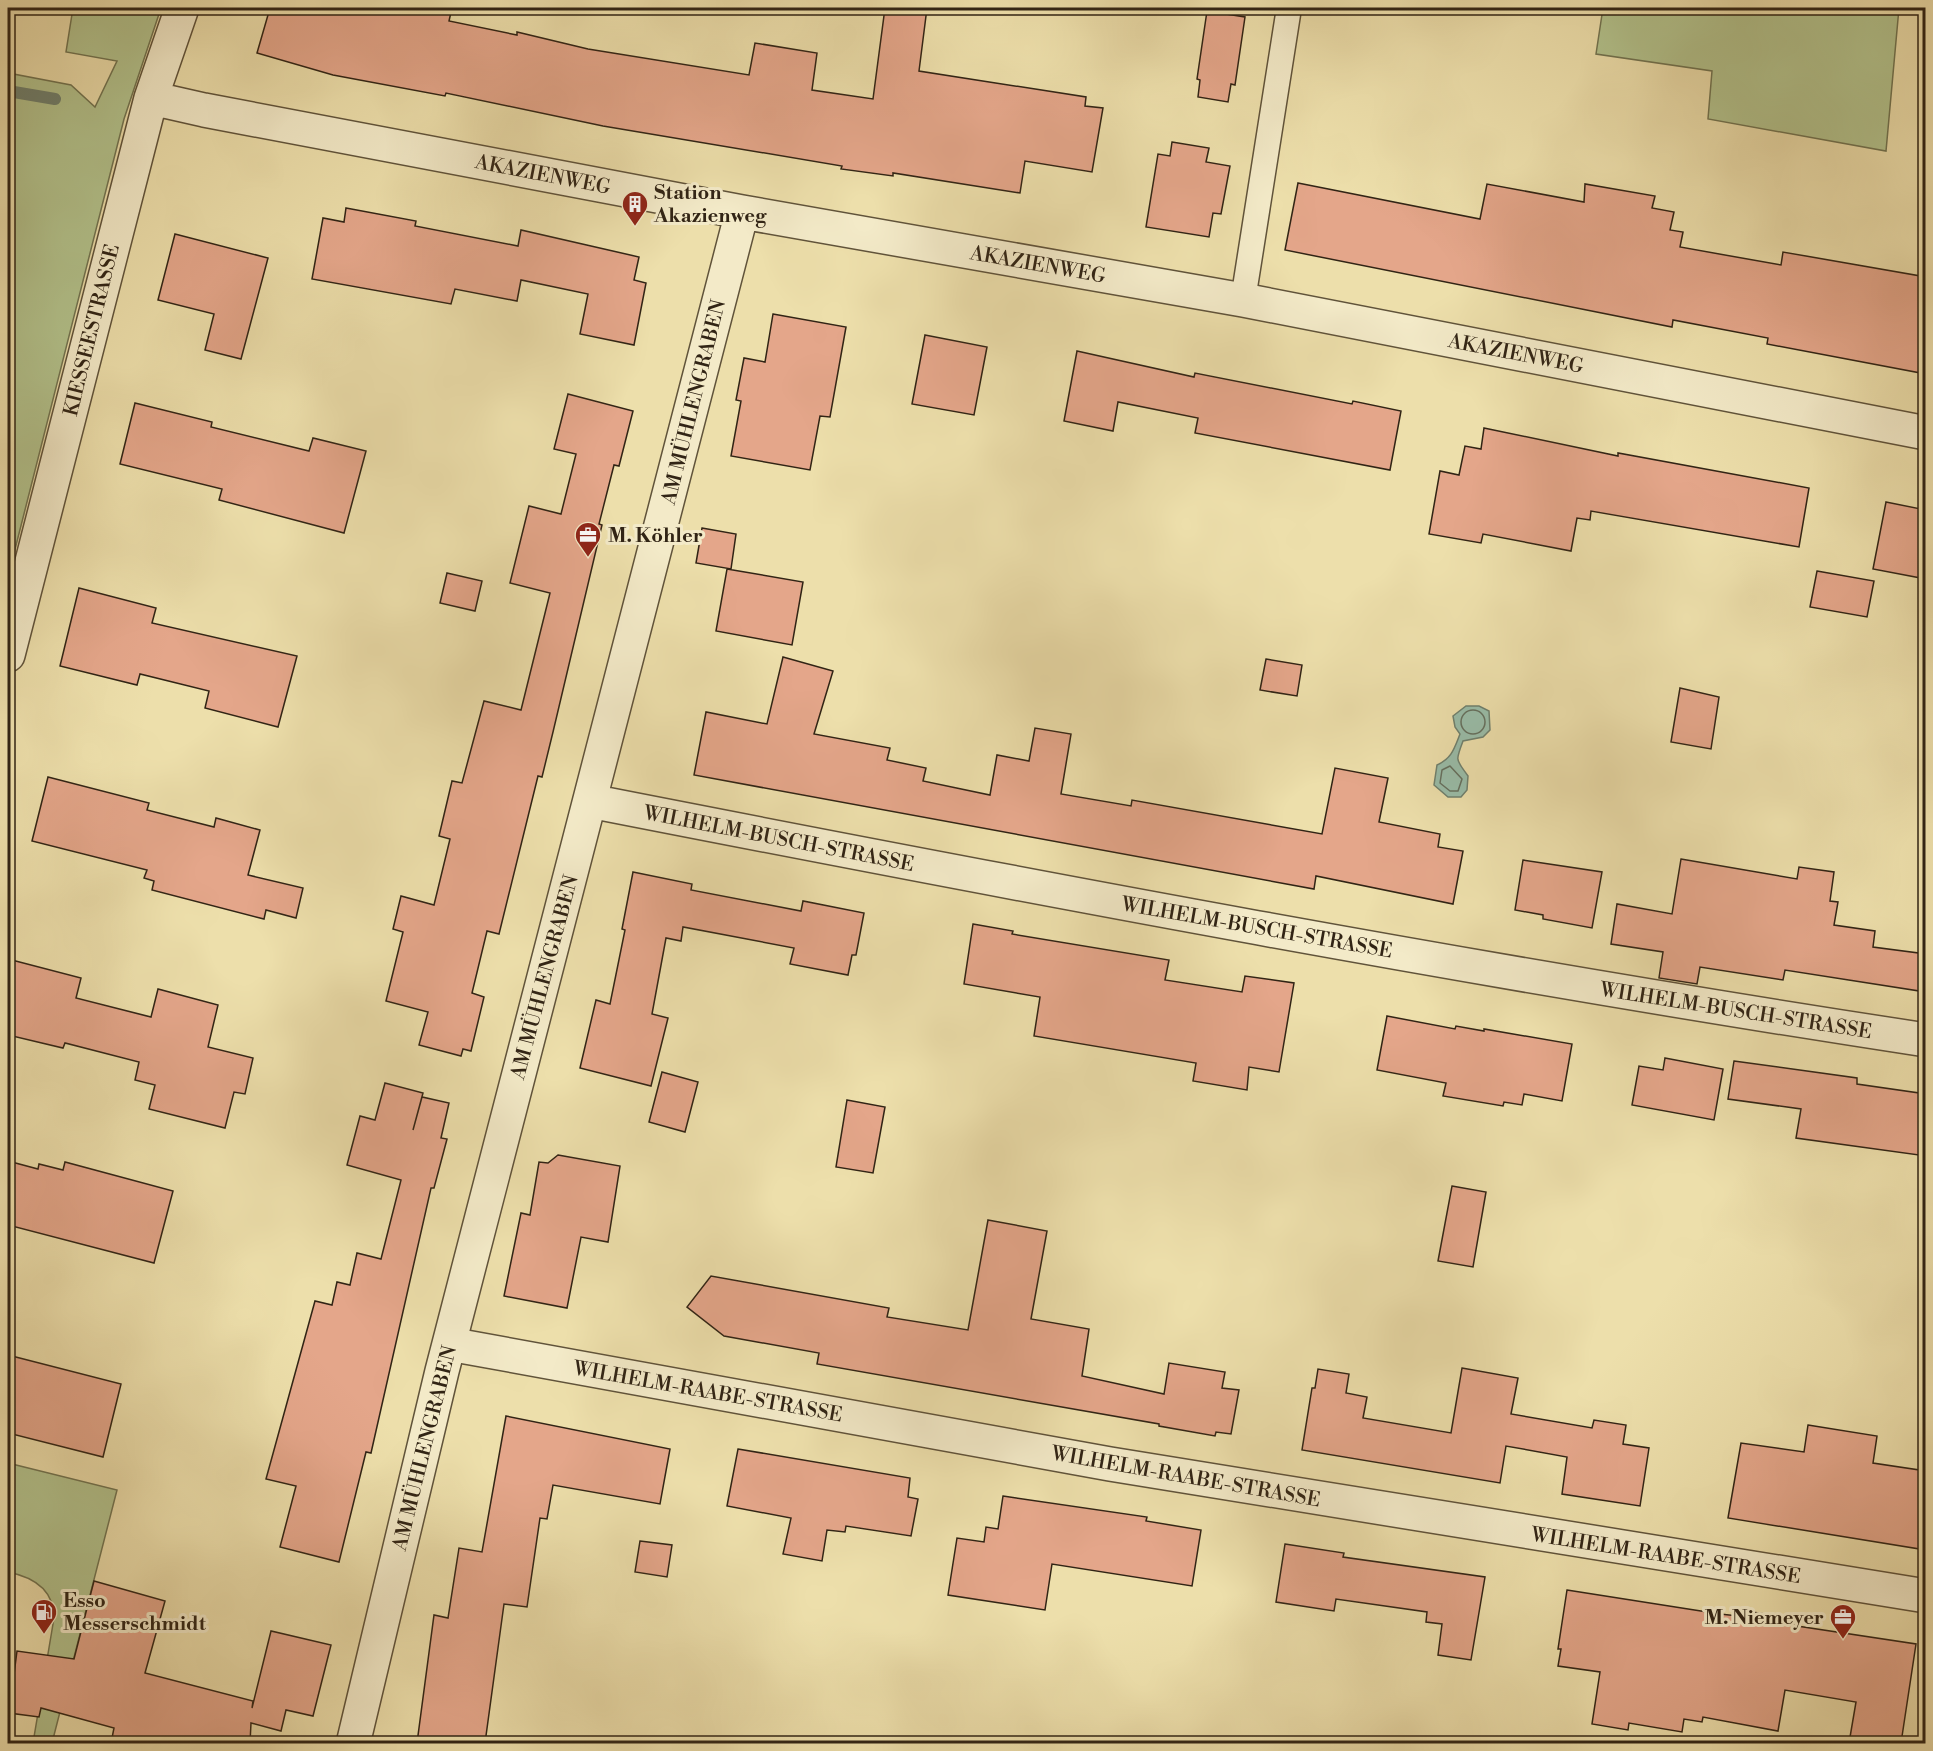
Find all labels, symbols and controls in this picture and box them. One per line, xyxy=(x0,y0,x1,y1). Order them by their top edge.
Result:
street label: AKAZIENWEG xyxy=(472,150,613,201)
place label: Station Akazienweg xyxy=(653,181,767,229)
building icon: Station Akazienweg xyxy=(620,189,650,227)
street label: AKAZIENWEG xyxy=(967,241,1108,290)
street label: KIESSEESTRASSE xyxy=(59,242,126,419)
street label: AM MÜHLENGRABEN xyxy=(656,297,732,508)
street label: AKAZIENWEG xyxy=(1445,329,1586,380)
office icon: M. Köhler xyxy=(573,520,603,558)
place label: M. Köhler xyxy=(608,524,703,549)
street label: WILHELM-BUSCH-STRASSE xyxy=(640,801,916,878)
street label: AM MÜHLENGRABEN xyxy=(505,872,585,1083)
street label: WILHELM-BUSCH-STRASSE xyxy=(1118,892,1394,965)
street label: WILHELM-BUSCH-STRASSE xyxy=(1597,977,1873,1045)
street label: AM MÜHLENGRABEN xyxy=(387,1343,463,1554)
street label: WILHELM-RAABE-STRASSE xyxy=(570,1356,844,1428)
street label: WILHELM-RAABE-STRASSE xyxy=(1048,1441,1322,1513)
street label: WILHELM-RAABE-STRASSE xyxy=(1528,1523,1802,1590)
place label: Esso Messerschmidt xyxy=(63,1589,207,1637)
fuel station icon: Esso Messerschmidt xyxy=(29,1597,59,1635)
office icon: M. Niemeyer xyxy=(1828,1602,1858,1640)
place label: M. Niemeyer xyxy=(1704,1606,1824,1631)

